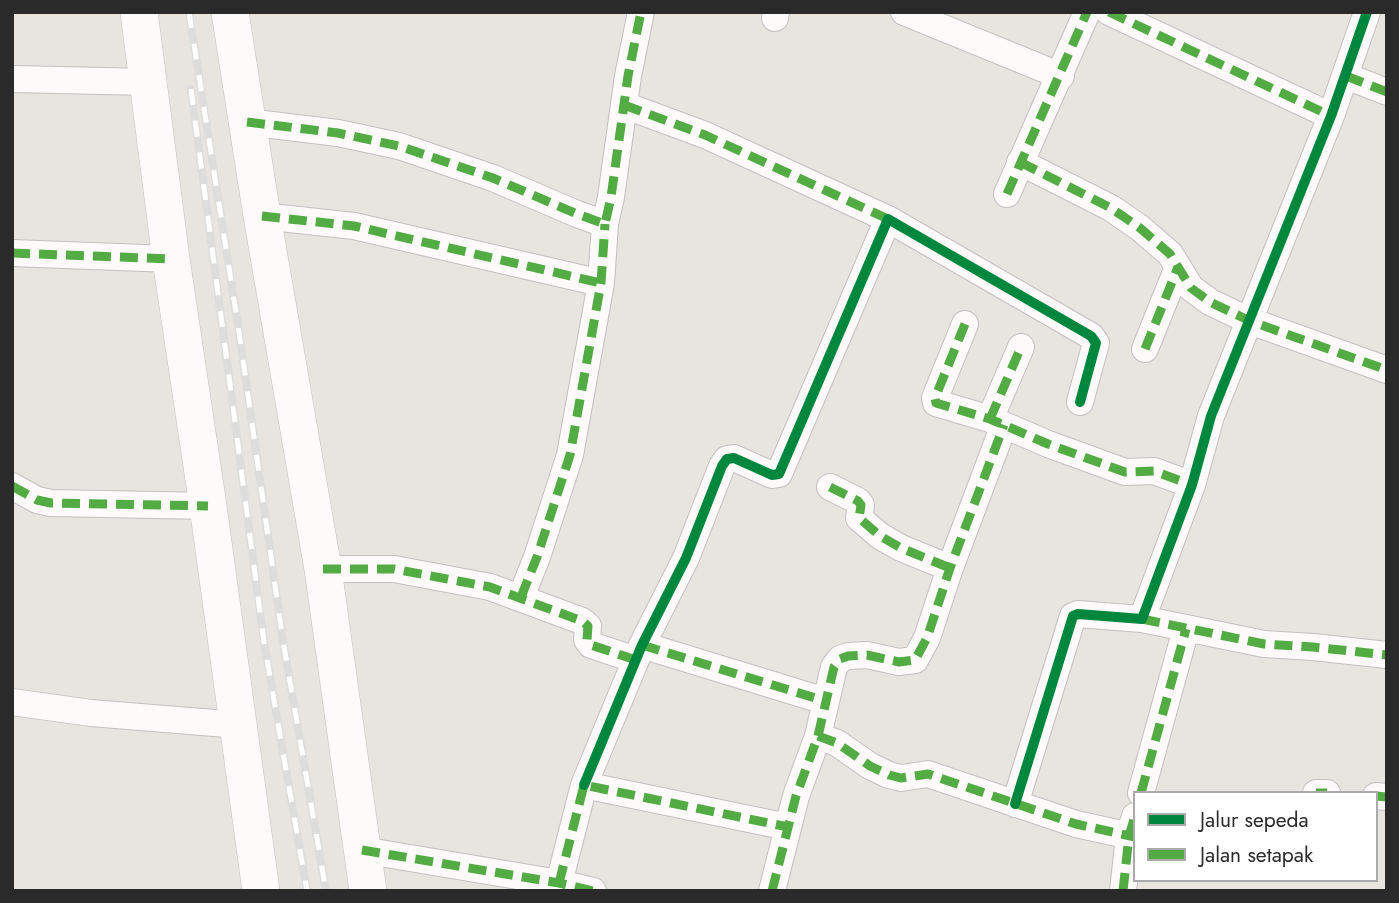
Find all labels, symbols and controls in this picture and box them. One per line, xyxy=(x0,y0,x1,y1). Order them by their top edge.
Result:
legend xyxy=(1133,791,1378,882)
text: Jalur sepeda xyxy=(1200,805,1309,835)
text: Jalan setapak xyxy=(1200,840,1313,870)

